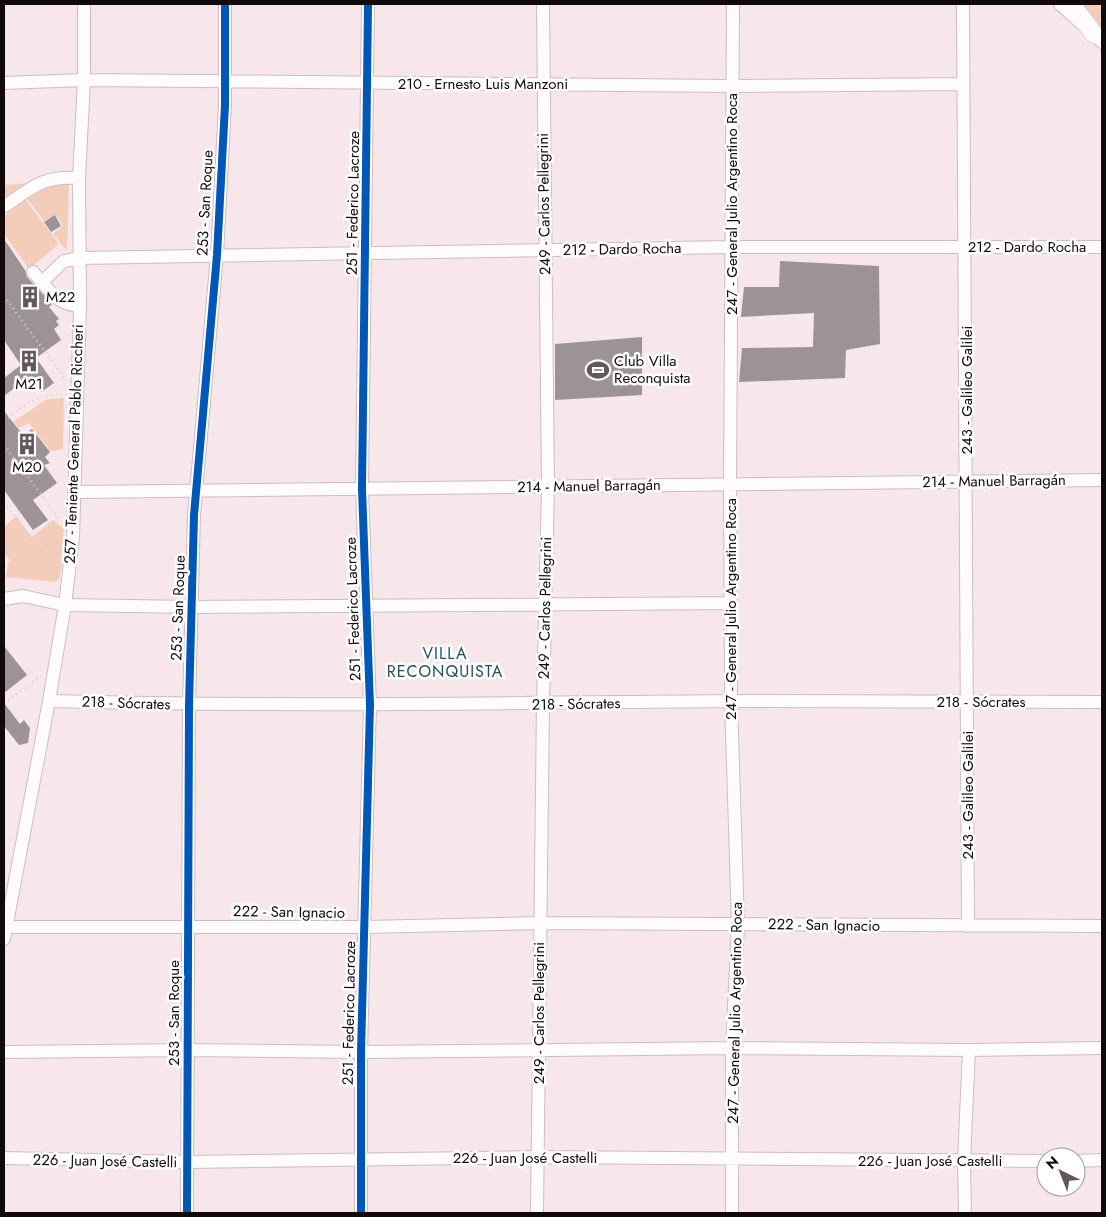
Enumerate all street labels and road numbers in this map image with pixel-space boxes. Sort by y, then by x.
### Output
street label: 210 - Ernesto Luis Manzoni [398,73,568,95]
street label: 247 - General Julio Argentino Roca [721,93,743,315]
street label: 251 - Federico Lacroze [341,130,365,275]
street label: 249 - Carlos Pellegrini [532,133,556,275]
street label: 253 - San Roque [191,149,219,256]
street label: 212 - Dardo Rocha [968,236,1086,258]
street label: 212 - Dardo Rocha [563,237,681,261]
street label: 257 - Teniente General Pablo Riccheri [59,324,89,564]
street label: 243 - Galileo Galilei [956,326,978,454]
street label: 214 - Manuel Barragán [922,469,1066,493]
street label: 214 - Manuel Barragán [517,474,661,498]
street label: 247 - General Julio Argentino Roca [720,498,742,720]
street label: 251 - Federico Lacroze [339,536,367,681]
street label: 249 - Carlos Pellegrini [533,537,557,679]
street label: 253 - San Roque [165,554,191,661]
street label: 218 - Sócrates [81,690,171,716]
street label: 218 - Sócrates [937,691,1025,713]
street label: 218 - Sócrates [531,692,621,716]
street label: 243 - Galileo Galilei [957,731,979,859]
street label: 222 - San Ignacio [233,900,345,924]
street label: 247 - General Julio Argentino Roca [722,902,748,1124]
street label: 222 - San Ignacio [768,913,880,937]
street label: 251 - Federico Lacroze [337,940,361,1085]
street label: 249 - Carlos Pellegrini [528,942,550,1084]
street label: 253 - San Roque [163,960,185,1066]
street label: 226 - Juan José Castelli [453,1147,597,1169]
street label: 226 - Juan José Castelli [32,1149,178,1173]
street label: 226 - Juan José Castelli [858,1150,1002,1172]

